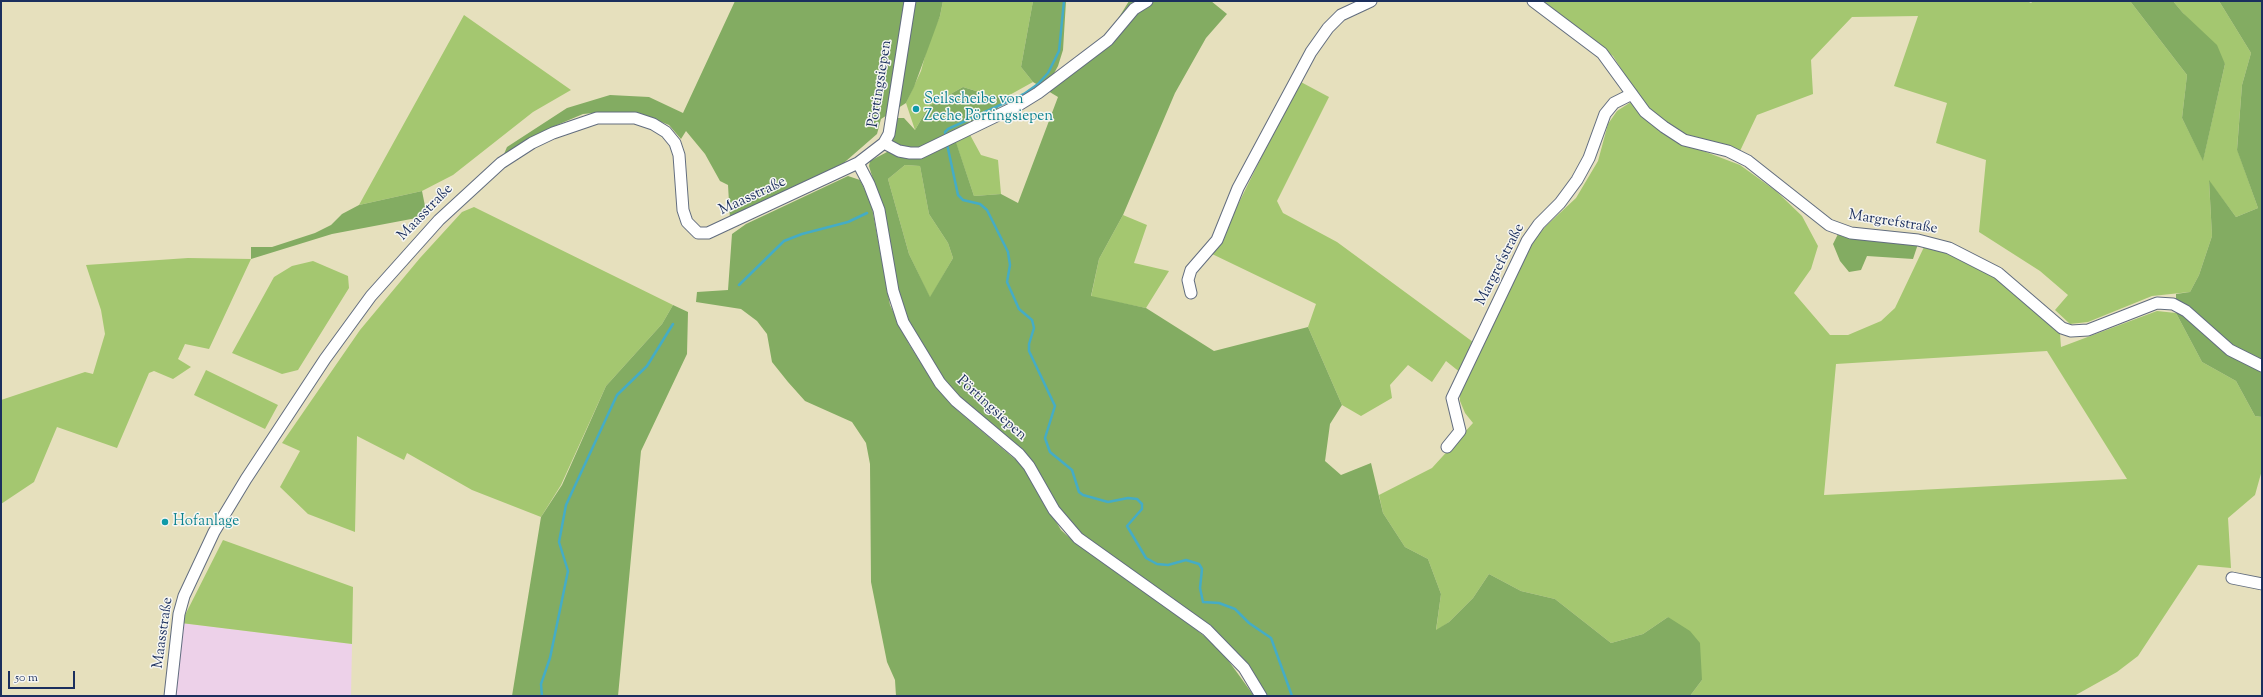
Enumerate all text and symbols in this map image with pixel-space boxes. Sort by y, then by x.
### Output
street label: Pörtingsiepen [865,39,897,129]
place label: Seilscheibe von Zeche Pörtingsiepen [924,91,1053,126]
marker: Seilscheibe von Zeche Pörtingsiepen [911,104,921,114]
street label: Maasstraße [717,174,789,220]
street label: Maasstraße [395,181,457,245]
street label: Margrefstraße [1847,207,1939,239]
street label: Margrefstraße [1473,221,1529,309]
street label: Pörtingsiepen [952,373,1030,445]
place label: Hofanlage [173,513,239,531]
marker: Hofanlage [160,517,170,527]
street label: Maasstraße [150,596,178,670]
scale bar [10,663,77,689]
text: 50 m [15,669,38,687]

